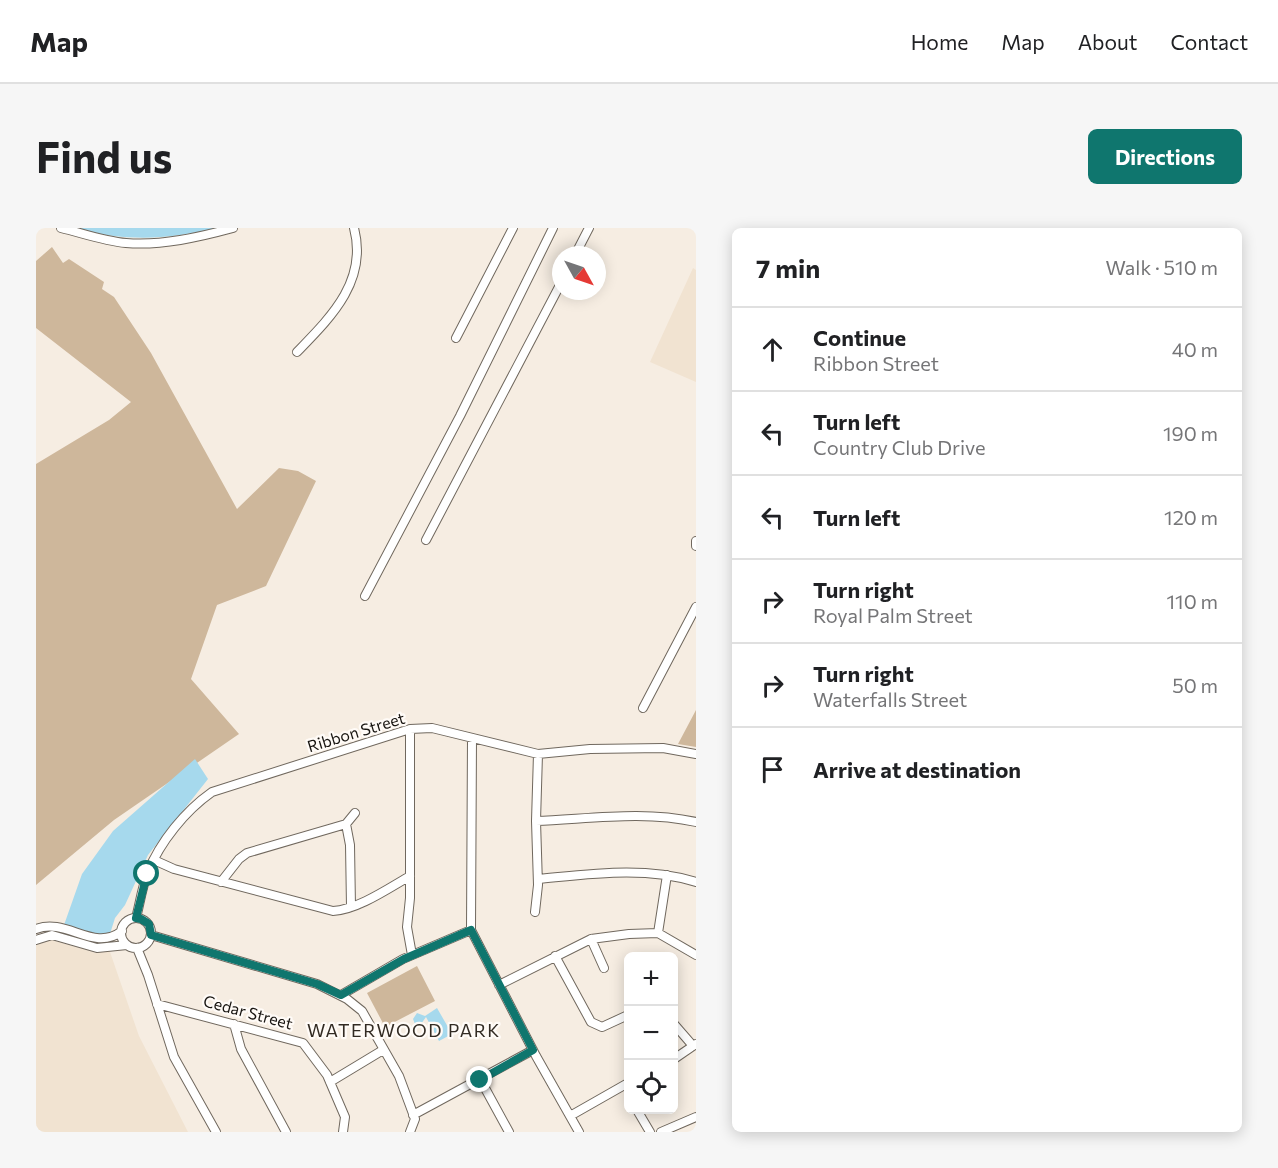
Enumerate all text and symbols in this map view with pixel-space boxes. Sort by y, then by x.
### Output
text: Map [30,24,88,58]
text: Home [911,29,968,54]
text: Map [1001,29,1045,54]
text: About [1078,29,1137,54]
text: Contact [1170,29,1248,54]
button: Directions [1088,129,1242,184]
text: Find us [36,130,172,182]
north arrow [552,246,606,300]
text: 7 min [756,252,820,283]
text: Walk · 510 m [1106,255,1218,279]
text: Continue [813,324,906,351]
icon: ahead [756,333,789,366]
text: 40 m [1172,337,1218,361]
text: Ribbon Street [813,351,939,375]
text: Turn left [813,408,900,435]
icon: left [756,417,789,450]
text: 190 m [1163,421,1218,445]
text: Country Club Drive [813,435,986,459]
icon: left [756,501,789,534]
text: Turn left [813,504,900,531]
text: 120 m [1164,505,1218,529]
text: Turn right [813,576,914,603]
icon: right [756,585,789,618]
text: 110 m [1167,589,1218,613]
text: Royal Palm Street [813,603,973,627]
text: Turn right [813,660,914,687]
icon: right [756,669,789,702]
text: 50 m [1172,673,1218,697]
text: Waterfalls Street [813,687,967,711]
street label: Ribbon Street [305,708,407,755]
icon: arrive [756,753,789,786]
text: Arrive at destination [813,756,1021,783]
route start [133,860,159,886]
map controls [624,952,678,1114]
button: + [624,952,678,1006]
street label: Cedar Street [201,990,295,1033]
button: − [624,1006,678,1060]
district label: WATERWOOD PARK [307,1019,501,1041]
button: locate [624,1060,678,1114]
route end [466,1066,492,1092]

